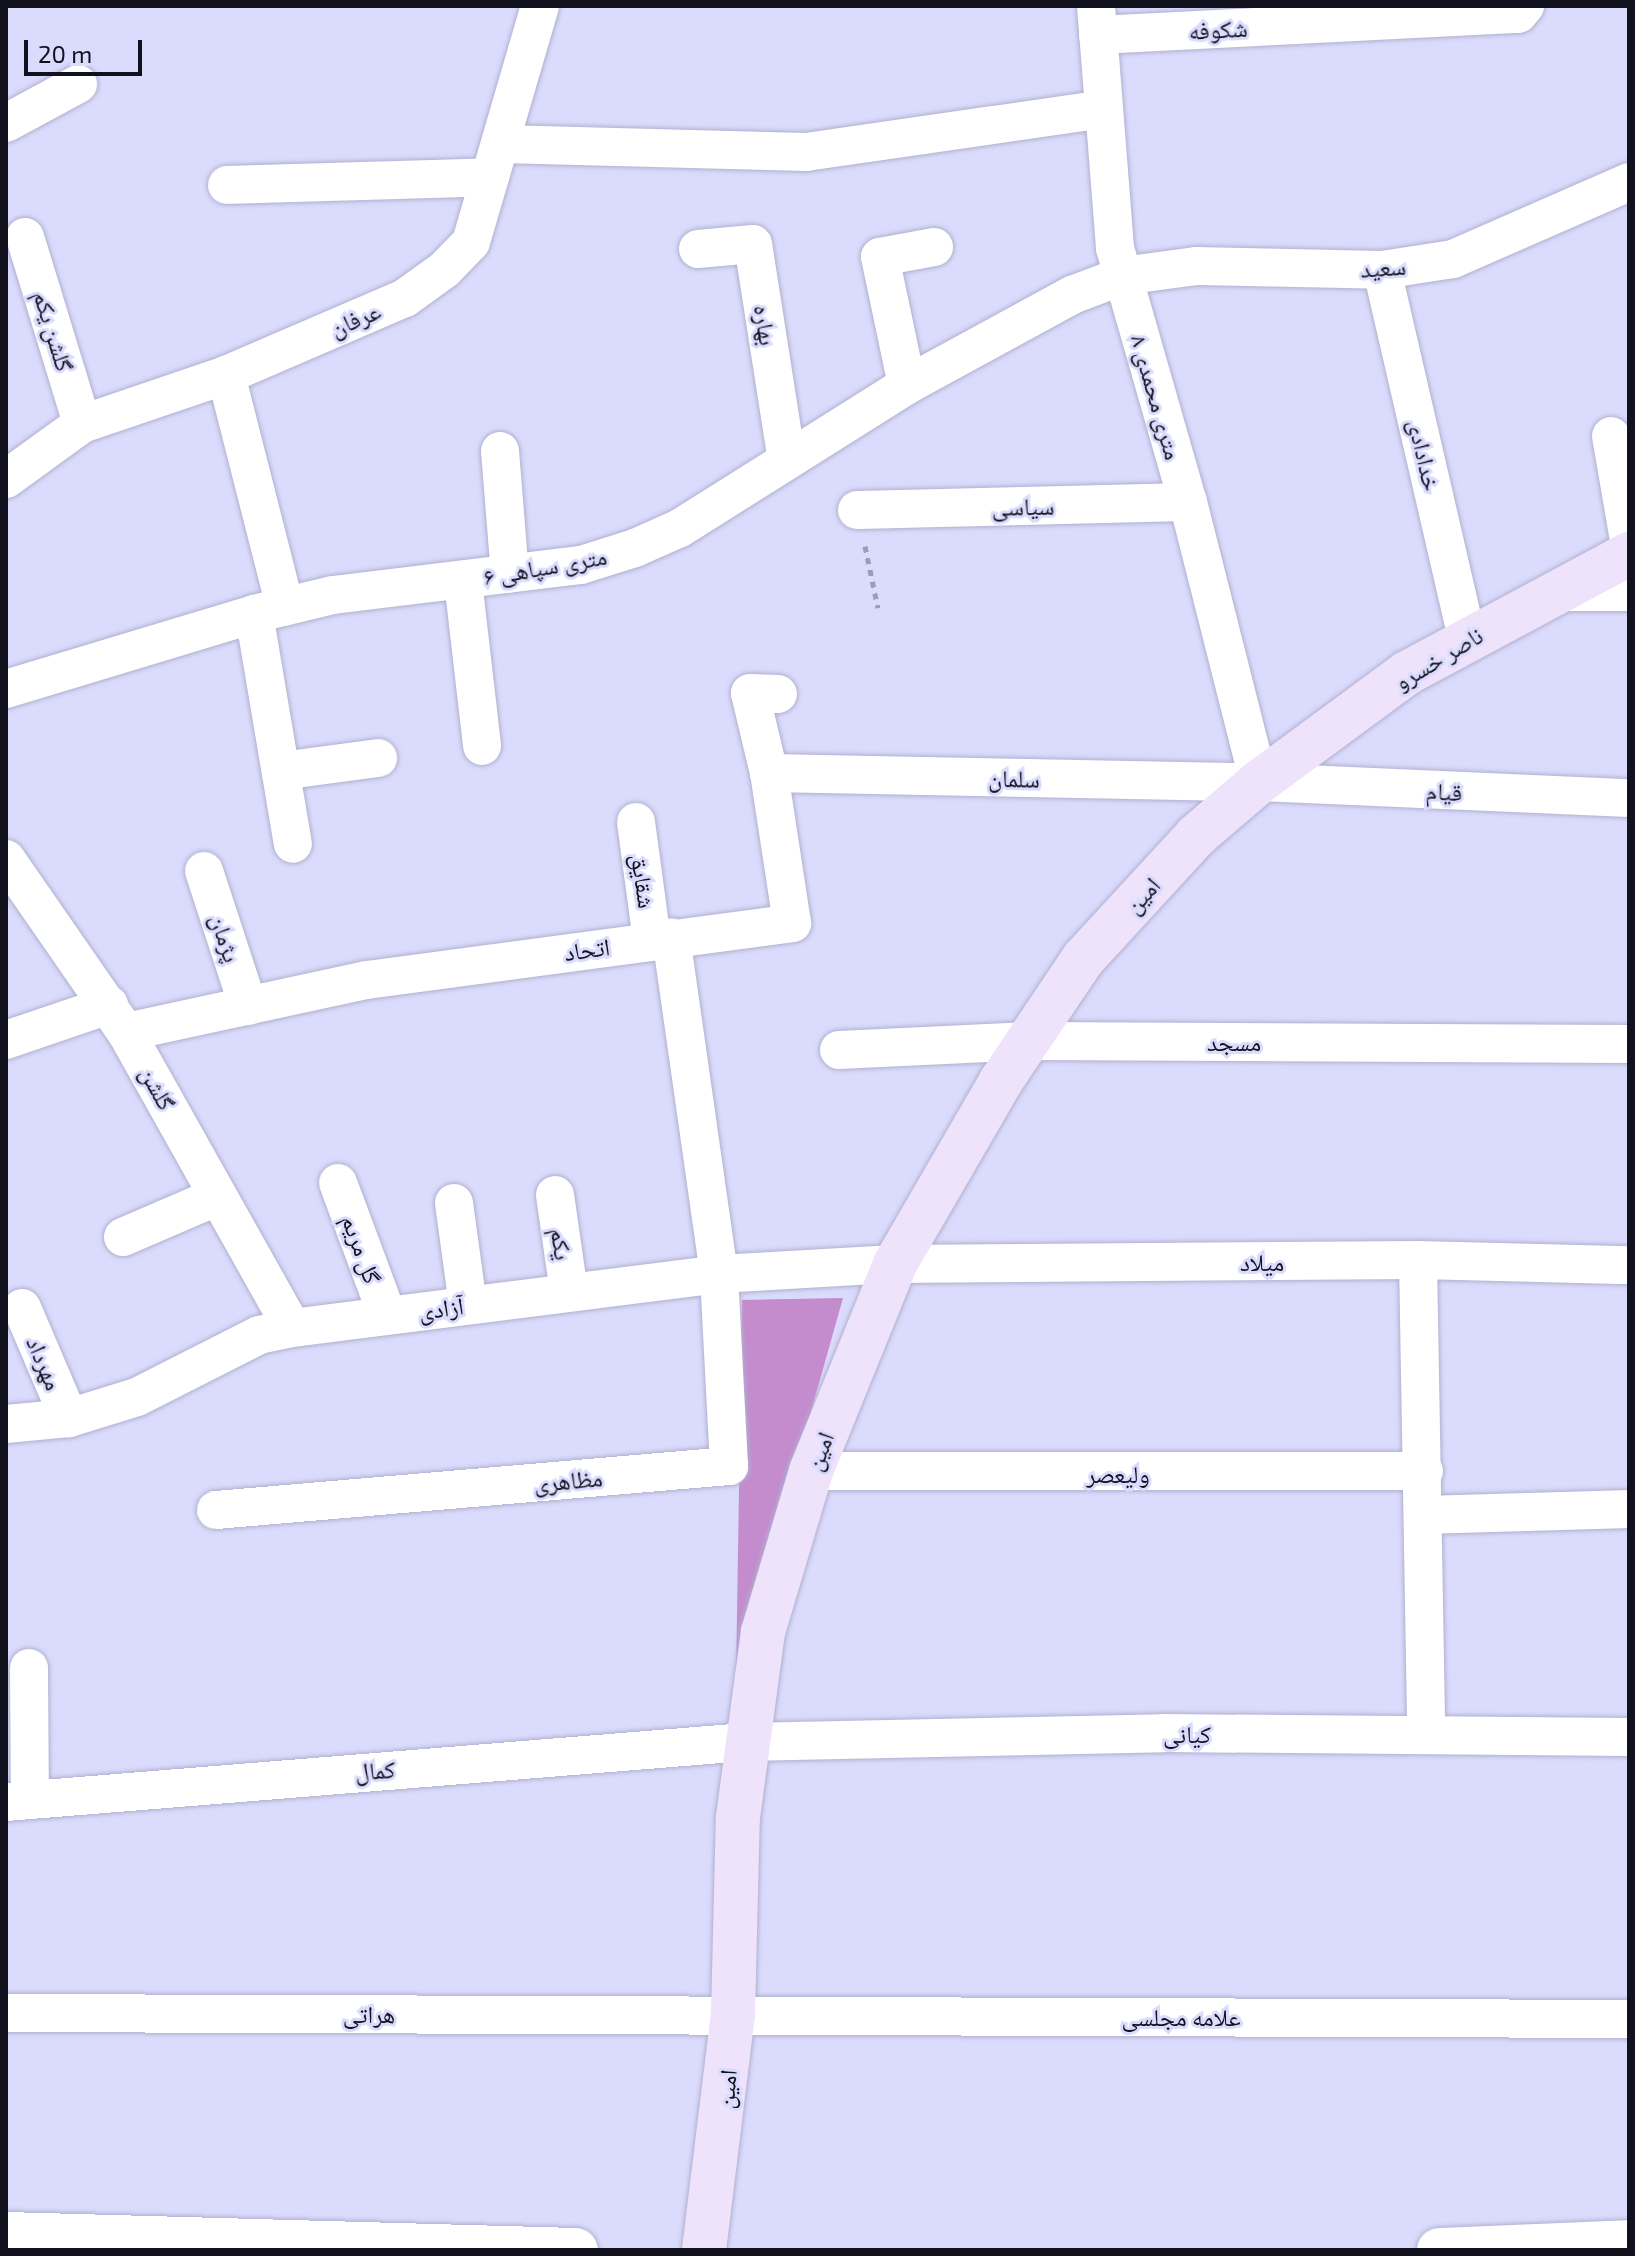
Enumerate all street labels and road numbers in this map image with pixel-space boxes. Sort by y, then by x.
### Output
street label: شکوفه [1188,13,1248,45]
street label: سعید [1359,251,1407,283]
street label: گلشن یکم [28,287,80,375]
street label: عرفان [325,296,385,342]
street label: بهاره [749,303,783,347]
street label: ۸ متری محمدی [1125,331,1189,463]
street label: خدادادی [1403,416,1447,494]
street label: سیاسی [991,491,1055,521]
street label: ۶ متری سپاهی [481,541,609,591]
street label: ناصر خسرو [1388,620,1488,696]
street label: سلمان [988,763,1040,793]
street label: قیام [1425,776,1463,806]
street label: شقایق [626,852,662,910]
street label: امین [1118,871,1166,919]
street label: پژمان [205,910,247,966]
street label: اتحاد [562,932,612,966]
street label: مسجد [1207,1028,1261,1056]
street label: گلشن [134,1061,182,1115]
street label: گل مریم [336,1211,388,1287]
street label: یکم [546,1226,578,1262]
street label: میلاد [1240,1248,1284,1276]
street label: آزادی [416,1291,466,1325]
street label: مهرداد [21,1332,69,1394]
street label: امین [799,1427,839,1475]
street label: ولیعصر [1086,1460,1150,1488]
street label: مظاهری [532,1463,604,1497]
street label: کیانی [1163,1720,1211,1748]
street label: کمال [354,1754,396,1786]
street label: هراتی [343,2000,395,2028]
street label: علامه مجلسی [1121,2003,1241,2031]
street label: امین [710,2068,742,2110]

